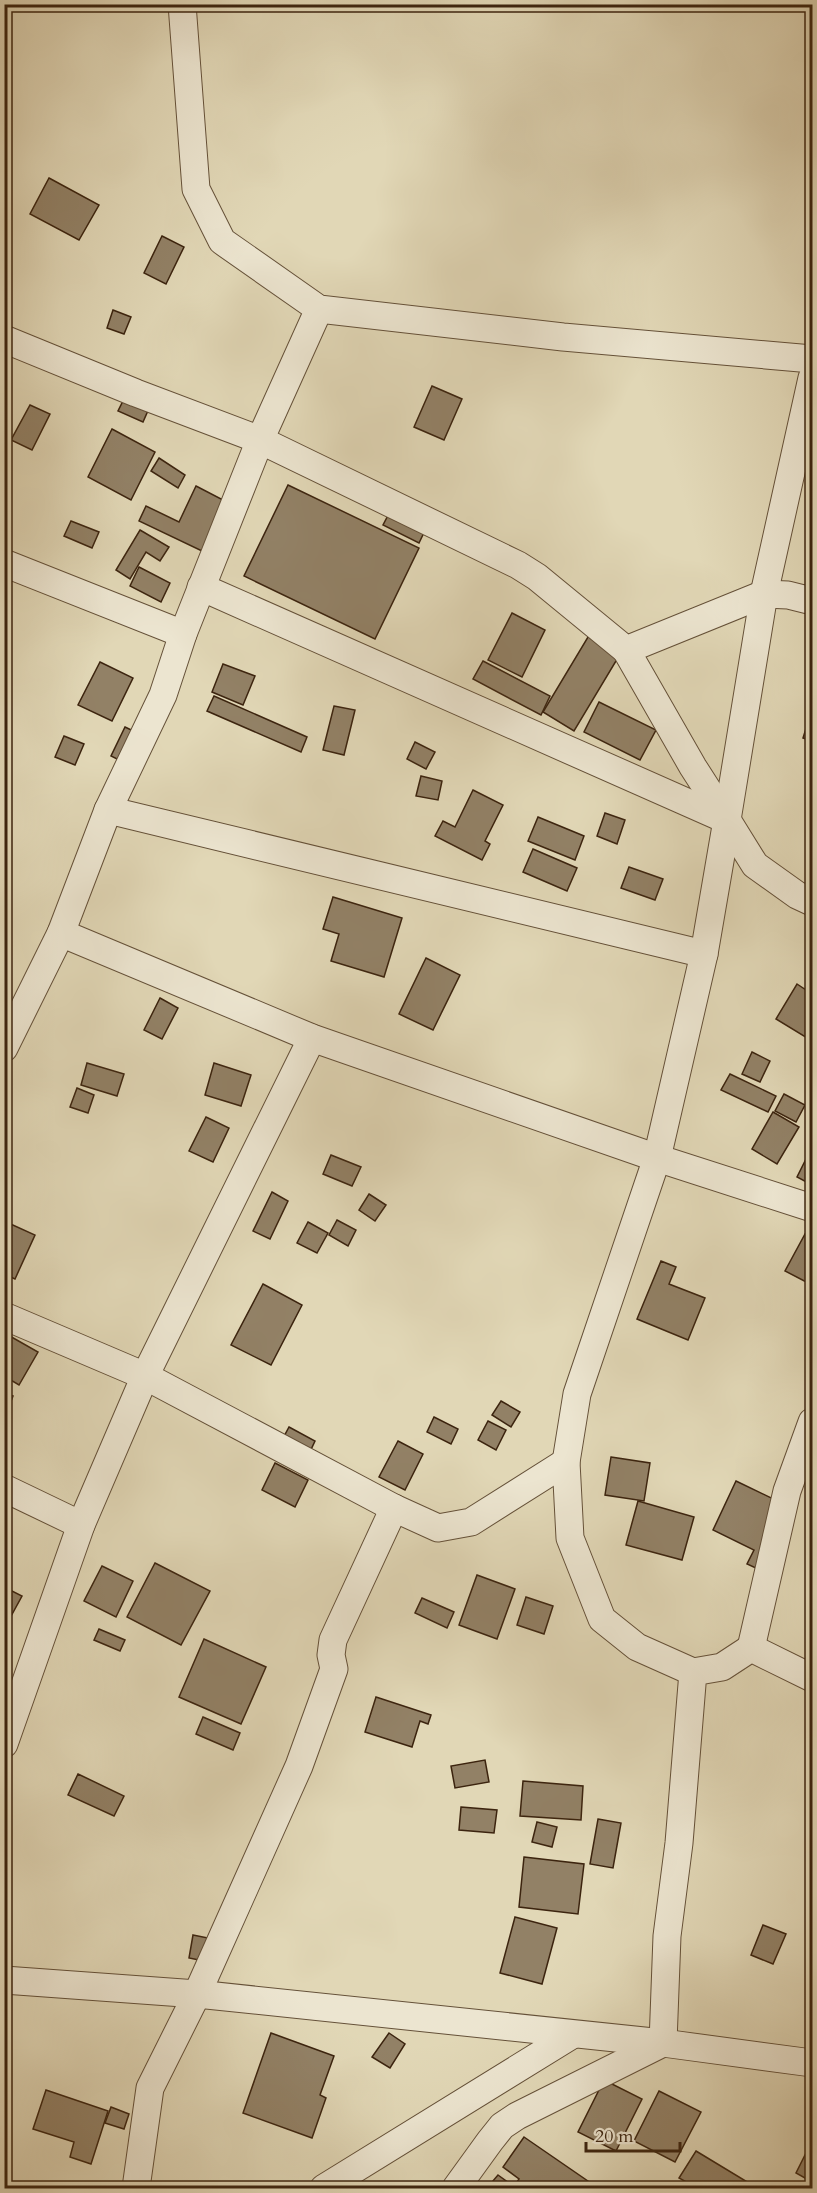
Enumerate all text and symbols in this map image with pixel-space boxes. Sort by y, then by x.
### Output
scale bar [586,2115,680,2153]
text: 20 m [595,2124,634,2149]

